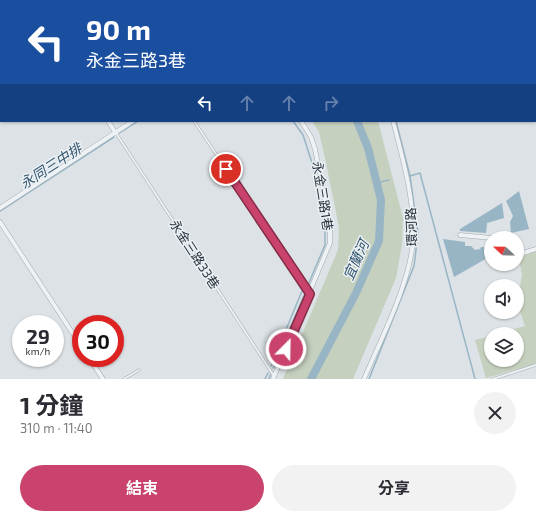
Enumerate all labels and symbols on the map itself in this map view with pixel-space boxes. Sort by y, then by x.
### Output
water label: 永同三中排 [17,138,86,192]
pin [209,152,243,186]
street label: 永金三路1巷 [310,160,336,232]
street label: 環河路 [402,207,420,247]
street label: 永金三路33巷 [167,216,223,292]
north arrow [484,231,524,271]
water label: 宜蘭河 [339,234,373,282]
speed limit sign: 30 [72,315,124,367]
position arrow [265,328,307,370]

